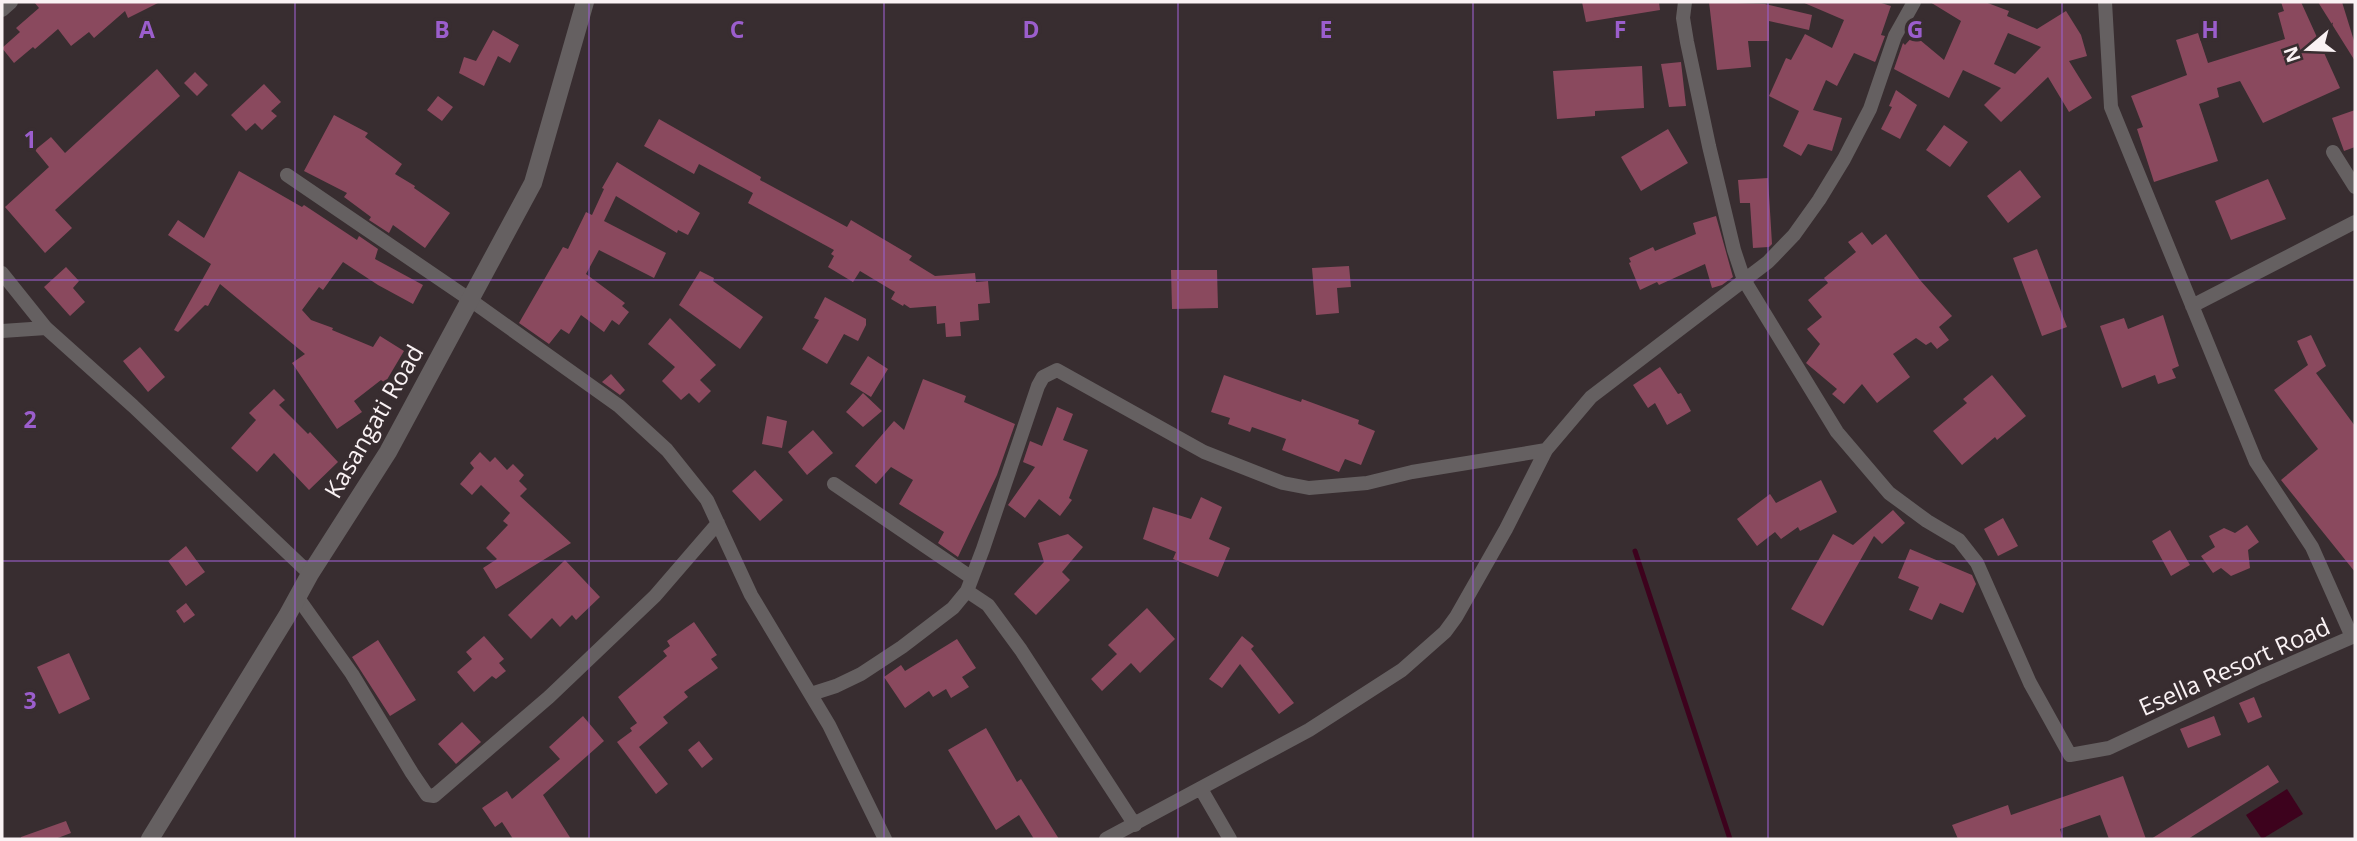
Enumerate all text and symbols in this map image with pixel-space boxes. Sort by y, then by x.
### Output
text: A [139,13,155,45]
text: B [434,13,450,45]
text: C [730,13,744,45]
text: D [1022,13,1040,45]
text: E [1320,13,1332,45]
text: F [1614,13,1626,45]
text: G [1907,13,1923,45]
text: H [2201,13,2219,45]
north arrow [2273,14,2343,84]
text: N [2277,43,2307,66]
text: 1 [23,123,37,155]
street label: Kasangati Road [316,338,430,504]
text: 2 [23,403,37,435]
street label: Esella Resort Road [2133,609,2335,723]
text: 3 [23,684,37,716]

